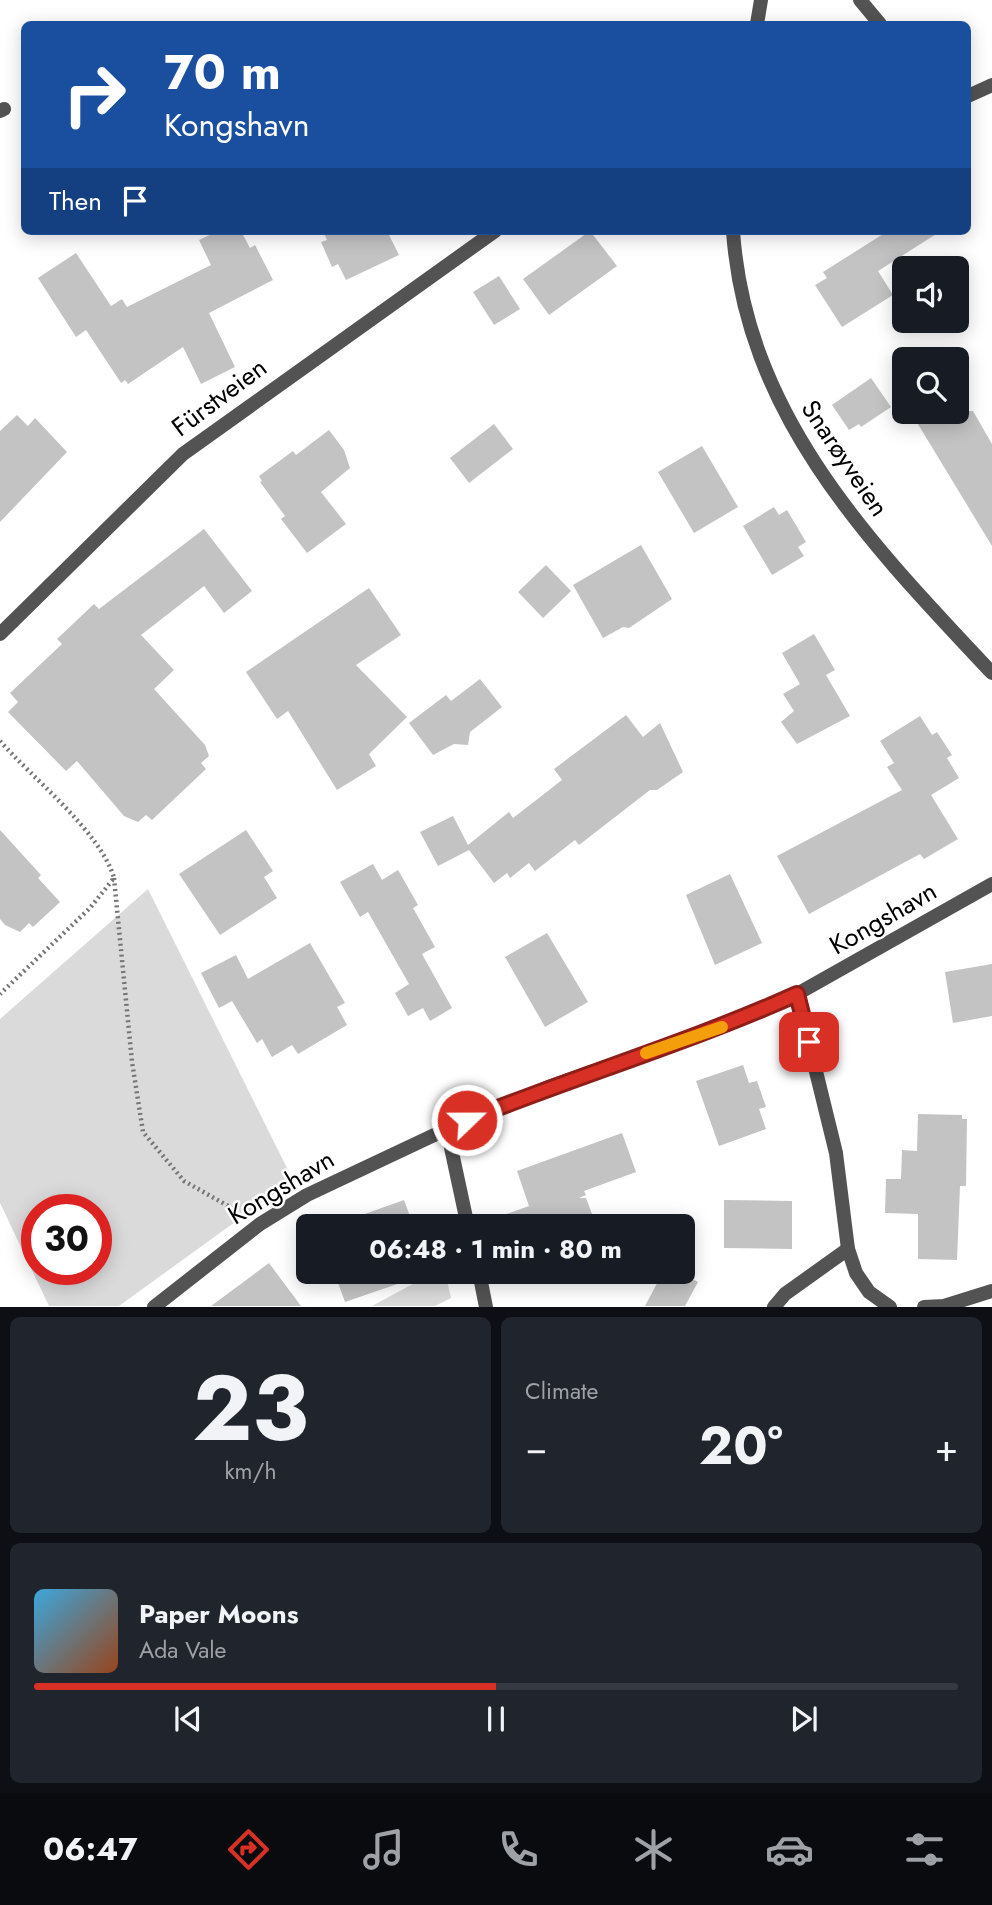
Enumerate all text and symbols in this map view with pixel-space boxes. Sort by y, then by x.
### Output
text: 70 m [164,37,281,107]
icon: right [49,49,140,140]
text: Kongshavn [164,102,309,148]
text: Then [49,182,102,220]
icon: arrive [116,182,154,220]
map controls [892,256,969,424]
button: sound [892,256,969,333]
button: search [892,347,969,424]
street label: Fürstveien [163,349,275,445]
street label: Snarøyveien [792,392,898,524]
street label: Kongshavn [822,872,944,964]
pin [779,1012,839,1072]
icon: arrive [790,1023,828,1061]
position arrow [430,1083,504,1157]
street label: Kongshavn [221,1140,341,1234]
speed limit sign: 30 [21,1194,112,1285]
text: 06:48 · 1 min · 80 m [369,1230,622,1268]
text: 23 [192,1343,309,1474]
text: Climate [525,1374,598,1408]
text: 20° [699,1408,783,1484]
text: − [525,1420,547,1475]
text: + [935,1420,958,1475]
text: km/h [225,1454,276,1488]
text: Paper Moons [139,1595,299,1633]
text: Ada Vale [139,1633,226,1667]
icon: previous [169,1700,207,1738]
icon: pause [477,1700,515,1738]
icon: next [785,1700,823,1738]
icon: directions [224,1825,273,1874]
icon: music [359,1825,408,1874]
icon: phone [494,1825,543,1874]
icon: climate [629,1825,678,1874]
icon: car [765,1825,814,1874]
icon: filters [900,1825,949,1874]
text: 06:47 [43,1826,138,1872]

